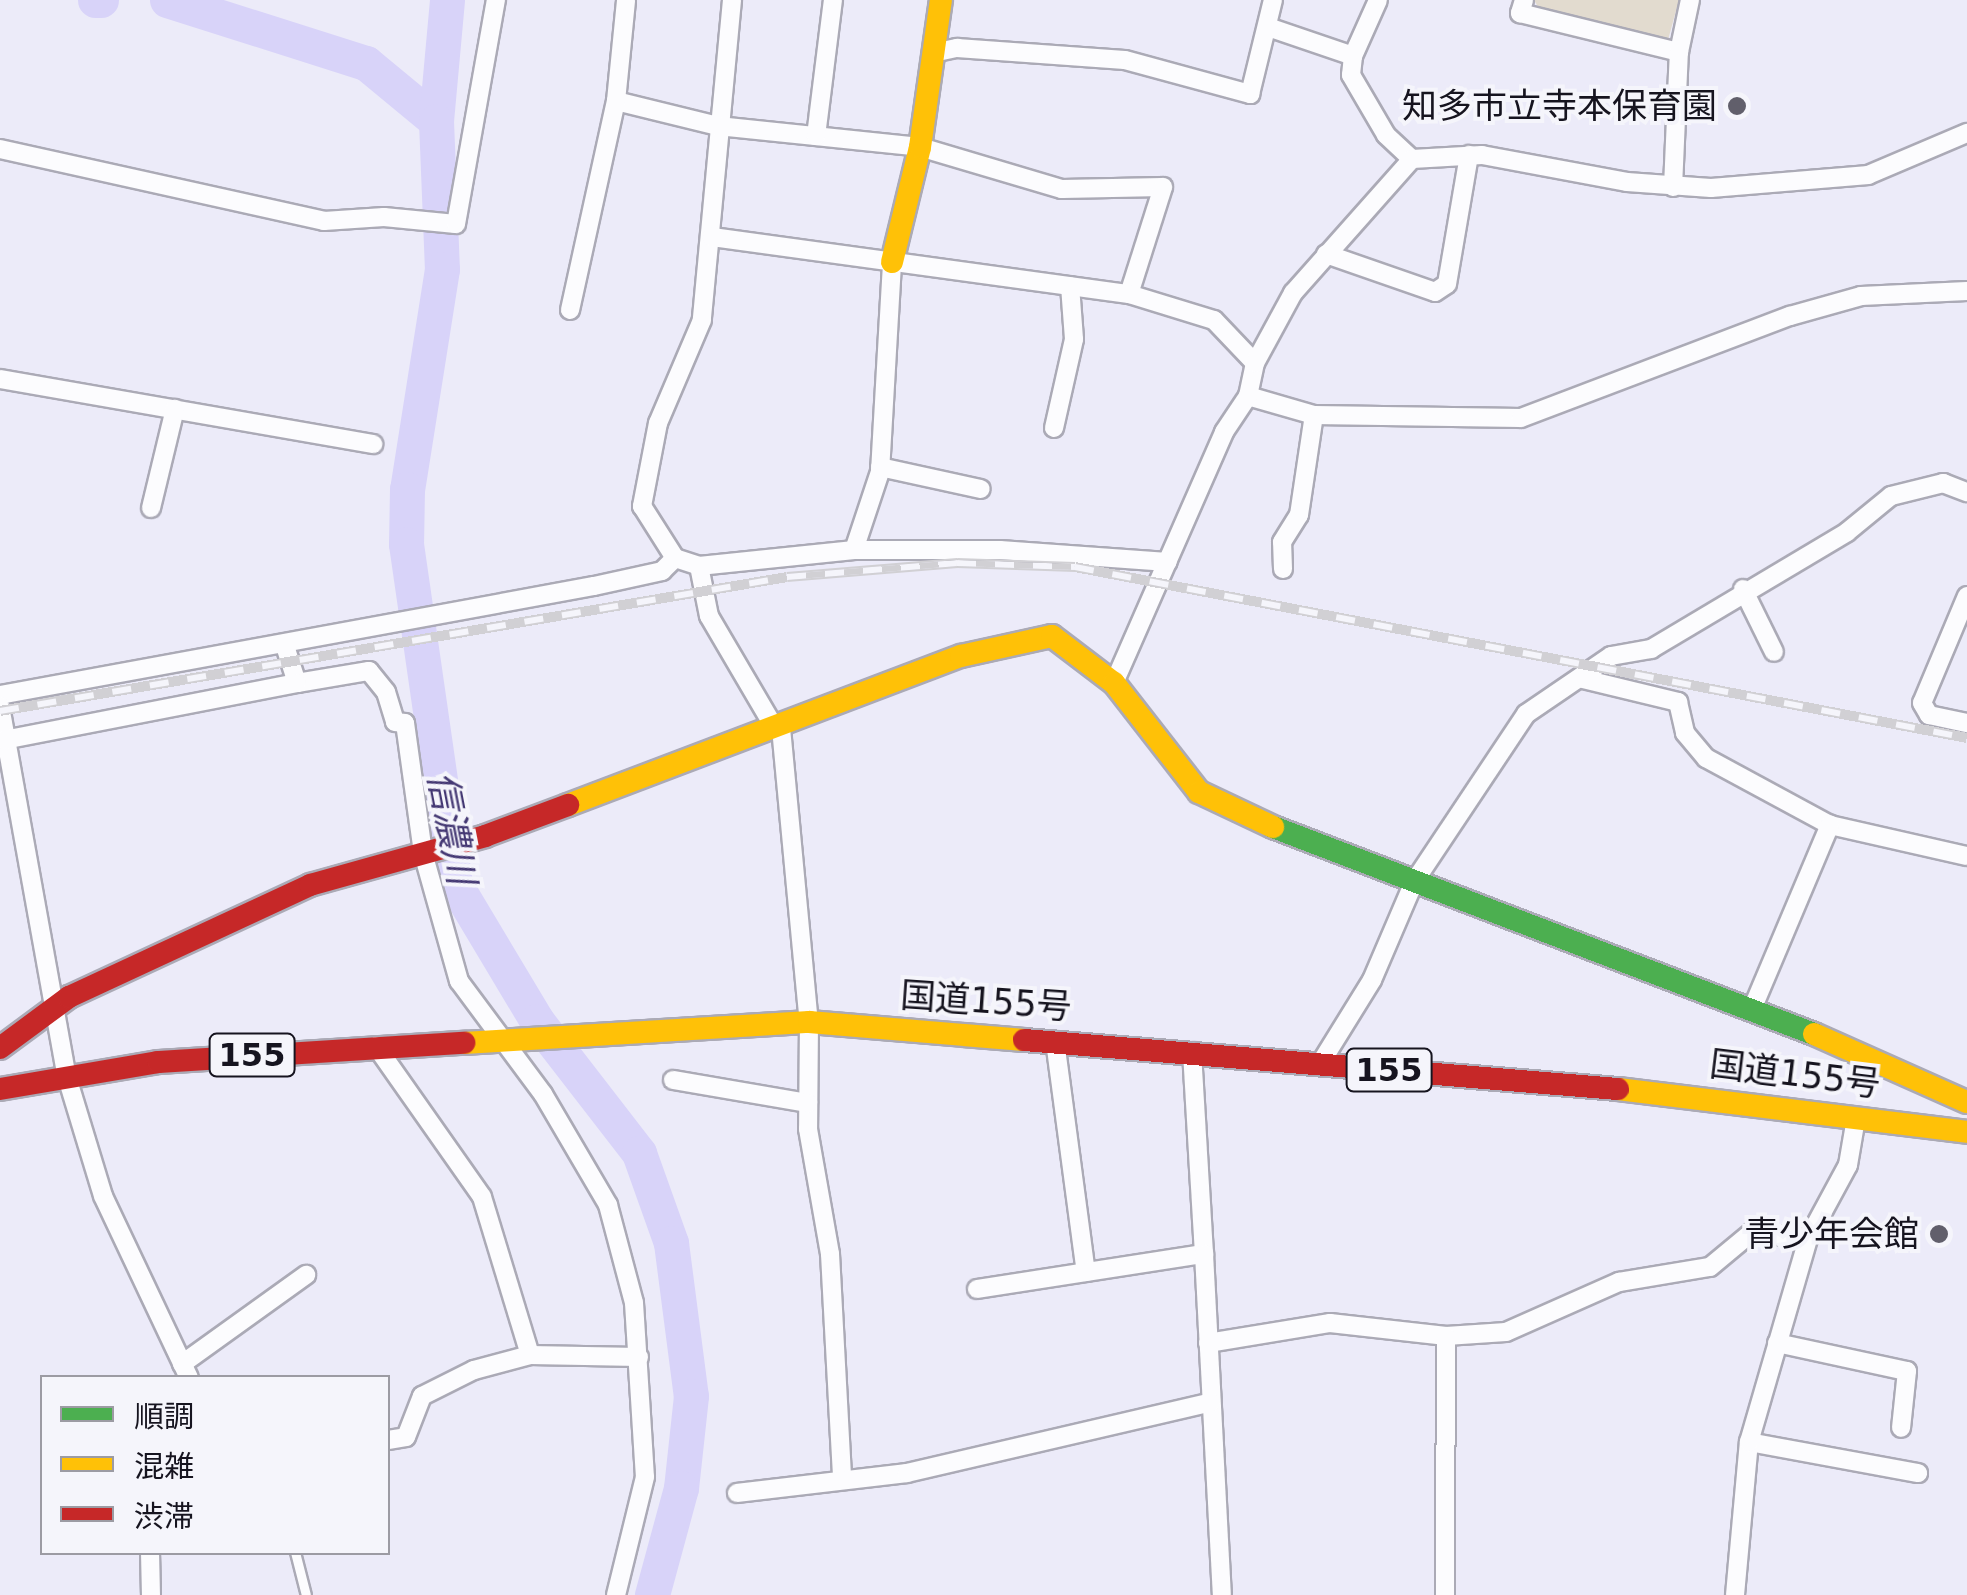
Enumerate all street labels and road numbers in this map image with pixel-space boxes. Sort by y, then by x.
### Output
street label: 国道155号 [899,974,1073,1028]
road number: 155 [207,1028,297,1082]
road number: 155 [1344,1043,1434,1097]
street label: 国道155号 [1707,1043,1883,1105]

